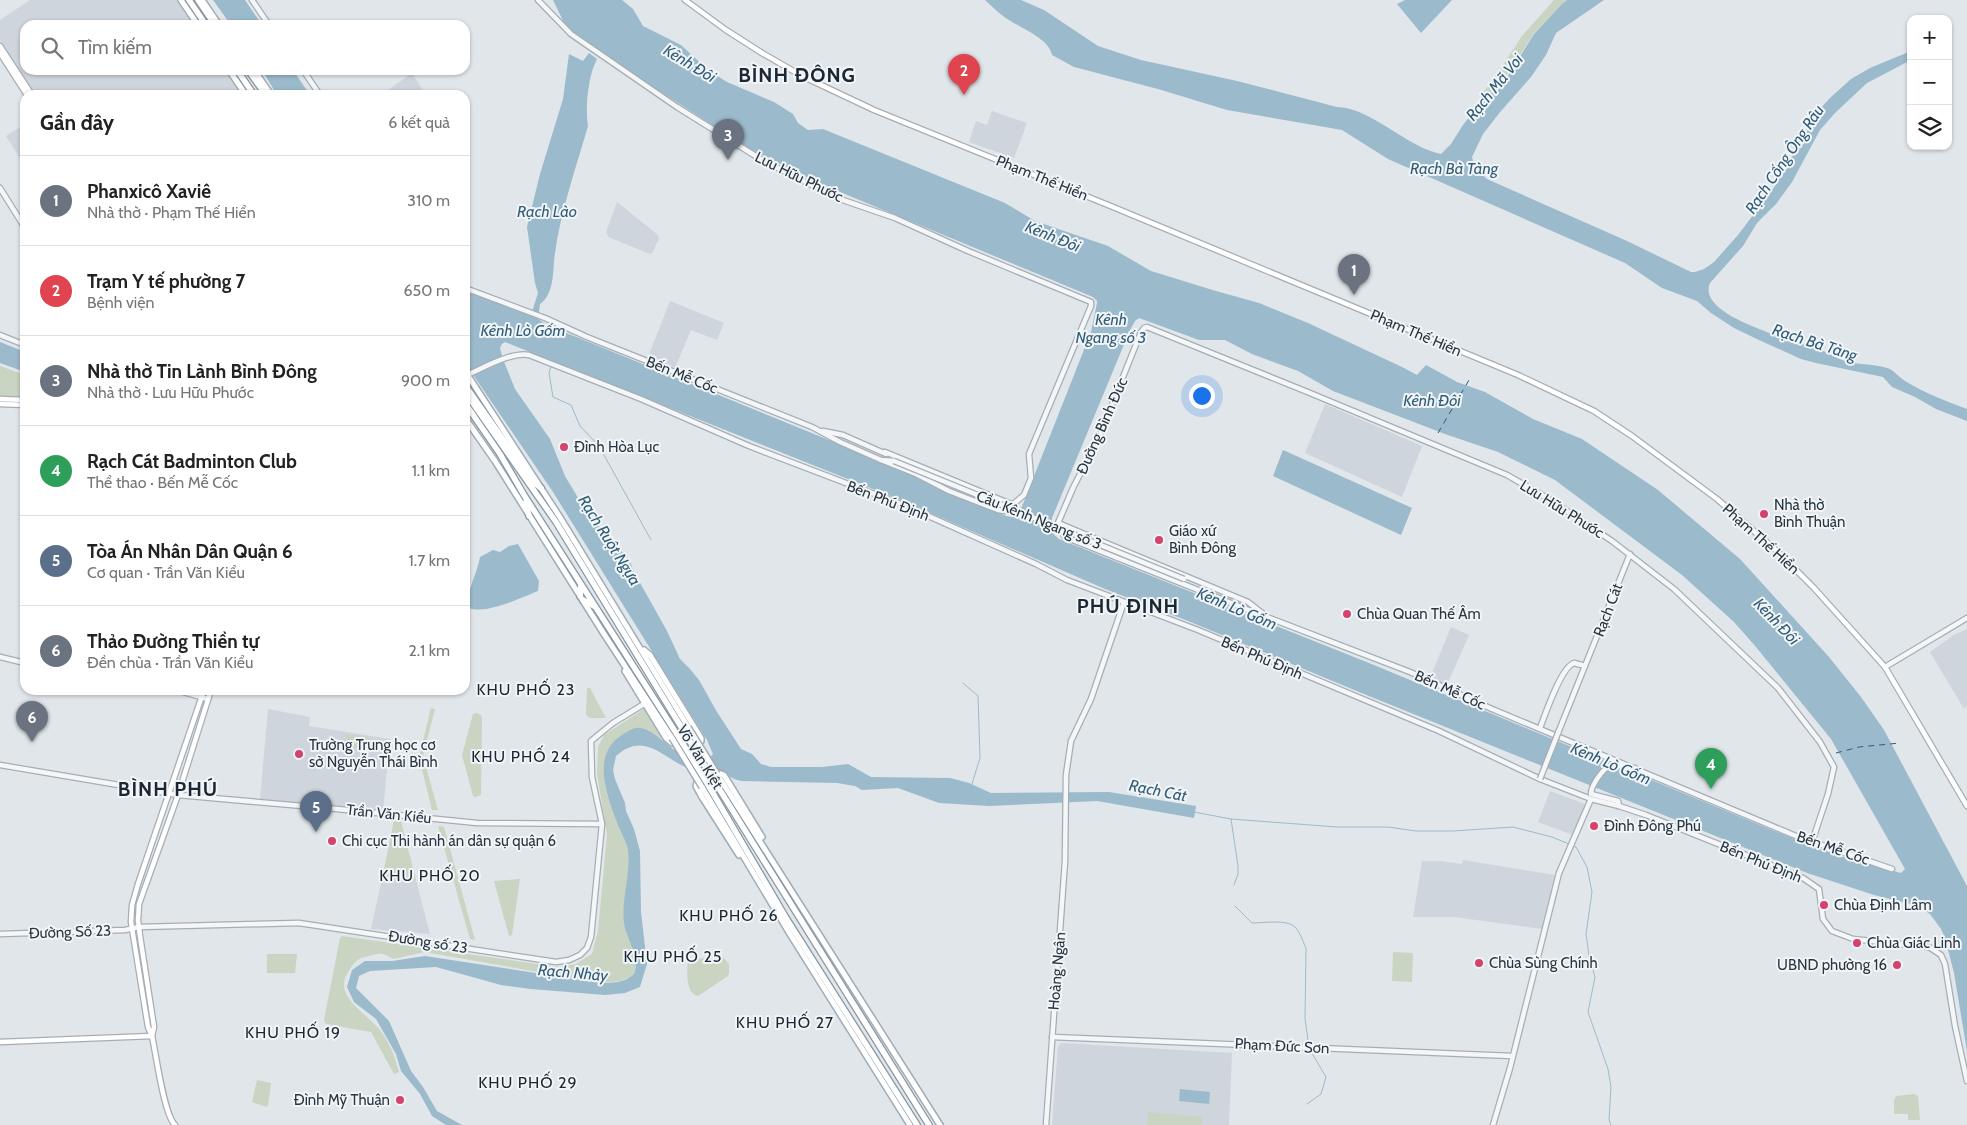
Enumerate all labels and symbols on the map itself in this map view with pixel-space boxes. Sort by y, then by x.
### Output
water label: Kênh Đôi [660,40,720,87]
water label: Rạch Mã Voi [1462,50,1527,124]
pin: 2 [948,54,980,95]
district label: BÌNH ĐÔNG [738,63,856,87]
water label: Rạch Cống Ông Râu [1741,101,1828,217]
pin: 3 [712,119,744,160]
street label: Lưu Hữu Phước [752,148,846,206]
street label: Phạm Thế Hiển [994,151,1090,205]
water label: Rạch Bà Tàng [1410,159,1499,178]
water label: Rạch Lào [517,202,577,221]
water label: Kênh Đôi [1023,217,1084,256]
pin: 1 [1338,254,1370,295]
street label: Phạm Thế Hiển [1368,306,1464,360]
water label: Kênh Ngang số 3 [1076,310,1146,347]
water label: Rạch Bà Tàng [1770,320,1860,365]
water label: Kênh Lò Gốm [481,321,566,340]
street label: Bến Mễ Cốc [644,353,721,398]
street label: Đường Bình Đức [1073,375,1131,477]
your location [1189,383,1215,409]
water label: Kênh Đôi [1403,391,1461,410]
place label: Đình Hòa Lục [574,438,659,456]
marker: Đình Hòa Lục [558,441,570,453]
street label: Lưu Hữu Phước [1517,476,1607,542]
street label: Bến Phú Định [844,477,932,525]
street label: Cầu Kênh Ngang số 3 [974,487,1104,553]
water label: Rạch Ruột Ngựa [574,492,645,589]
place label: Nhà thờ Bình Thuận [1774,496,1845,531]
street label: Phạm Thế Hiển [1719,500,1803,578]
marker: Nhà thờ Bình Thuận [1758,508,1770,520]
place label: Giáo xứ Bình Đông [1169,522,1237,557]
marker: Giáo xứ Bình Đông [1153,534,1165,546]
street label: Rạch Cát [1590,581,1626,639]
water label: Kênh Lò Gốm [1194,583,1280,634]
district label: PHÚ ĐỊNH [1077,594,1179,618]
water label: Kênh Đôi [1750,594,1804,649]
place label: Chùa Quan Thế Âm [1357,604,1481,623]
marker: Chùa Quan Thế Âm [1341,608,1353,620]
street label: Bến Phú Định [1218,633,1306,683]
street label: Bến Mễ Cốc [1412,666,1488,714]
district label: KHU PHỐ 23 [477,678,575,699]
pin: 6 [16,701,48,742]
street label: Võ Văn Kiệt [673,722,727,792]
place label: Trường Trung học cơ sở Nguyễn Thái Bình [309,736,438,771]
water label: Kênh Lò Gốm [1568,738,1654,789]
district label: KHU PHỐ 24 [471,745,571,766]
marker: Trường Trung học cơ sở Nguyễn Thái Bình [293,748,305,760]
pin: 4 [1695,748,1727,789]
water label: Rạch Cát [1128,776,1189,806]
district label: BÌNH PHÚ [118,777,218,801]
pin: 5 [300,791,332,832]
street label: Trần Văn Kiểu [346,801,432,827]
place label: Đình Đông Phú [1604,817,1701,835]
marker: Đình Đông Phú [1588,820,1600,832]
street label: Bến Mễ Cốc [1794,827,1872,869]
place label: Chi cục Thi hành án dân sự quận 6 [342,832,556,850]
marker: Chi cục Thi hành án dân sự quận 6 [326,835,338,847]
street label: Bến Phú Định [1717,837,1805,887]
district label: KHU PHỐ 20 [379,864,481,885]
place label: Chùa Định Lâm [1834,896,1932,914]
marker: Chùa Định Lâm [1818,899,1830,911]
district label: KHU PHỐ 26 [679,904,779,925]
street label: Đường Số 23 [28,922,112,942]
street label: Đường số 23 [387,927,469,957]
street label: Hoàng Ngân [1045,931,1069,1011]
place label: Chùa Giác Linh [1867,934,1961,952]
marker: Chùa Giác Linh [1851,937,1863,949]
district label: KHU PHỐ 25 [624,945,722,966]
place label: Chùa Sùng Chính [1489,954,1598,972]
place label: UBND phường 16 [1777,956,1887,974]
marker: Chùa Sùng Chính [1473,957,1485,969]
marker: UBND phường 16 [1891,959,1903,971]
water label: Rạch Nhảy [537,960,609,985]
district label: KHU PHỐ 27 [736,1011,834,1032]
district label: KHU PHỐ 19 [245,1021,341,1042]
street label: Phạm Đức Sơn [1234,1035,1330,1057]
district label: KHU PHỐ 29 [478,1071,578,1092]
place label: Đình Mỹ Thuận [294,1091,390,1109]
marker: Đình Mỹ Thuận [394,1094,406,1106]

